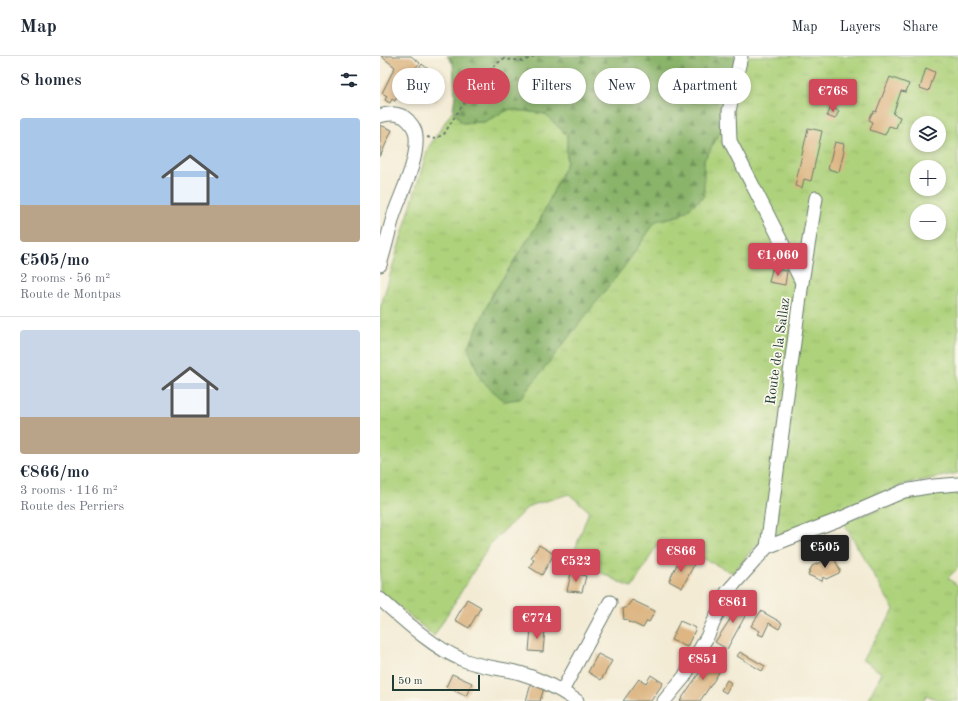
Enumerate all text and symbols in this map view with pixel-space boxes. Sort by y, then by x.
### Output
text: Map [20,18,57,37]
text: Map [792,20,818,34]
text: Layers [840,20,881,34]
text: Share [903,20,938,34]
chip: Buy [392,68,445,104]
chip: Rent [453,68,510,104]
chip: Filters [518,68,586,104]
chip: New [594,68,650,104]
chip: Apartment [658,68,751,104]
icon: filters [338,69,360,91]
text: 8 homes [20,72,82,89]
pin: €768 [809,79,857,113]
text: €768 [818,85,848,98]
map controls [910,116,946,240]
button: layers [910,116,946,152]
icon: home [154,144,226,216]
button: + [910,160,946,196]
button: − [910,204,946,240]
pin: €1,060 [745,243,811,277]
text: €1,060 [757,249,799,262]
text: €505/mo [20,252,89,269]
text: 2 rooms · 56 m² [20,272,110,285]
text: Route de Montpas [20,288,121,301]
street label: Route de la Sallaz [764,297,792,406]
icon: home [154,356,226,428]
text: €866/mo [20,464,89,481]
text: 3 rooms · 116 m² [20,484,118,497]
text: Route des Perriers [20,500,124,513]
pin: €505 [801,535,849,569]
pin: €866 [657,539,705,573]
text: €505 [810,541,840,554]
text: €866 [666,545,696,558]
pin: €522 [552,549,600,583]
text: €522 [561,555,591,568]
pin: €861 [709,590,757,624]
text: €861 [718,596,748,609]
pin: €774 [513,606,561,640]
text: €774 [522,612,552,625]
pin: €851 [679,647,727,681]
text: €851 [688,653,718,666]
scale bar [392,673,480,692]
text: 50 m [398,676,423,687]

